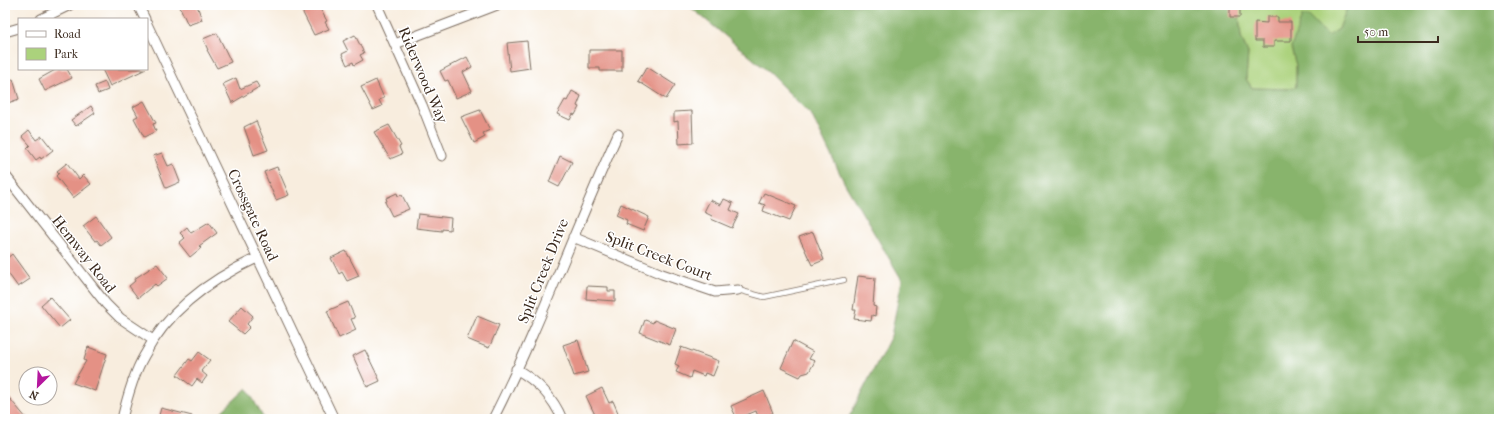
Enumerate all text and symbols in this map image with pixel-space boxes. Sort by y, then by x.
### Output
legend [18,18,148,70]
scale bar [1358,18,1438,44]
street label: Riderwood Way [395,24,452,127]
text: 50 m [1364,25,1388,39]
text: Road [54,27,81,41]
text: Park [54,47,79,61]
street label: Crossgate Road [224,166,282,265]
street label: Hemway Road [48,212,120,297]
street label: Split Creek Drive [514,215,572,326]
street label: Split Creek Court [603,227,715,285]
north arrow [18,366,58,406]
text: N [27,387,41,402]

